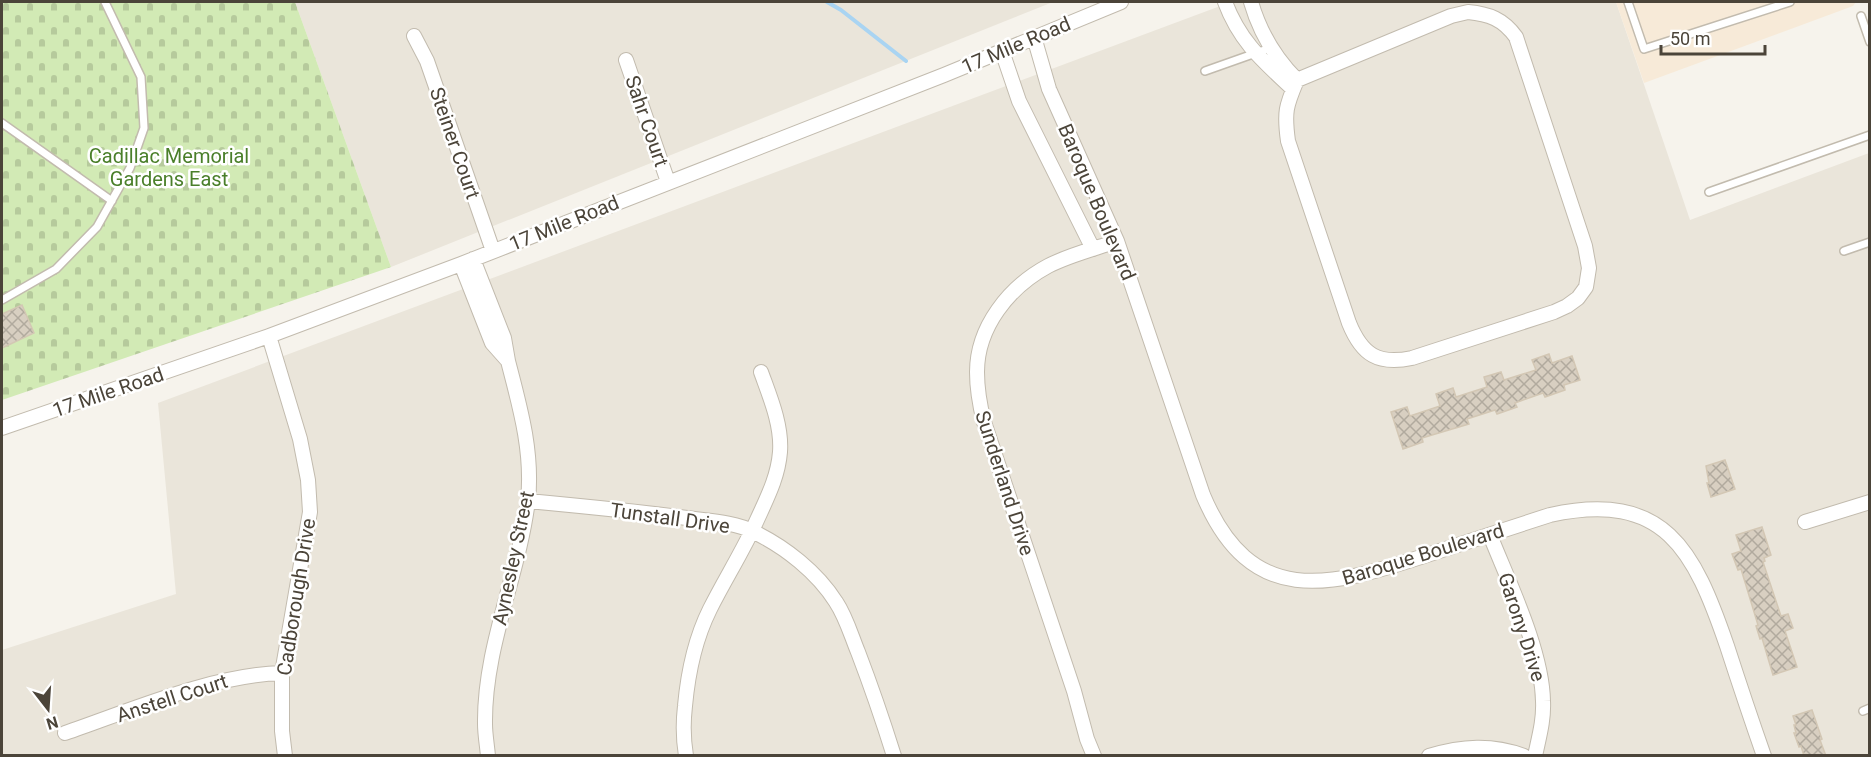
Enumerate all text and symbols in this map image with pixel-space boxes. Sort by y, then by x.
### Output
street label: 17 Mile Road [958,11,1074,79]
scale bar [1661,18,1764,56]
text: 50 m [1670,28,1710,49]
street label: Sahr Court [620,72,674,170]
street label: Steiner Court [425,84,485,202]
street label: Baroque Boulevard [1053,120,1141,284]
park label: Cadillac Memorial Gardens East [89,144,249,191]
street label: 17 Mile Road [506,190,622,256]
street label: 17 Mile Road [49,362,167,422]
street label: Sunderland Drive [970,408,1040,558]
street label: Aynesley Street [487,489,539,627]
street label: Tunstall Drive [609,498,731,538]
street label: Cadborough Drive [272,517,320,677]
street label: Baroque Boulevard [1339,518,1507,590]
street label: Garony Drive [1493,570,1551,684]
street label: Anstell Court [113,669,231,727]
north arrow [18,679,78,739]
text: N [44,712,60,734]

